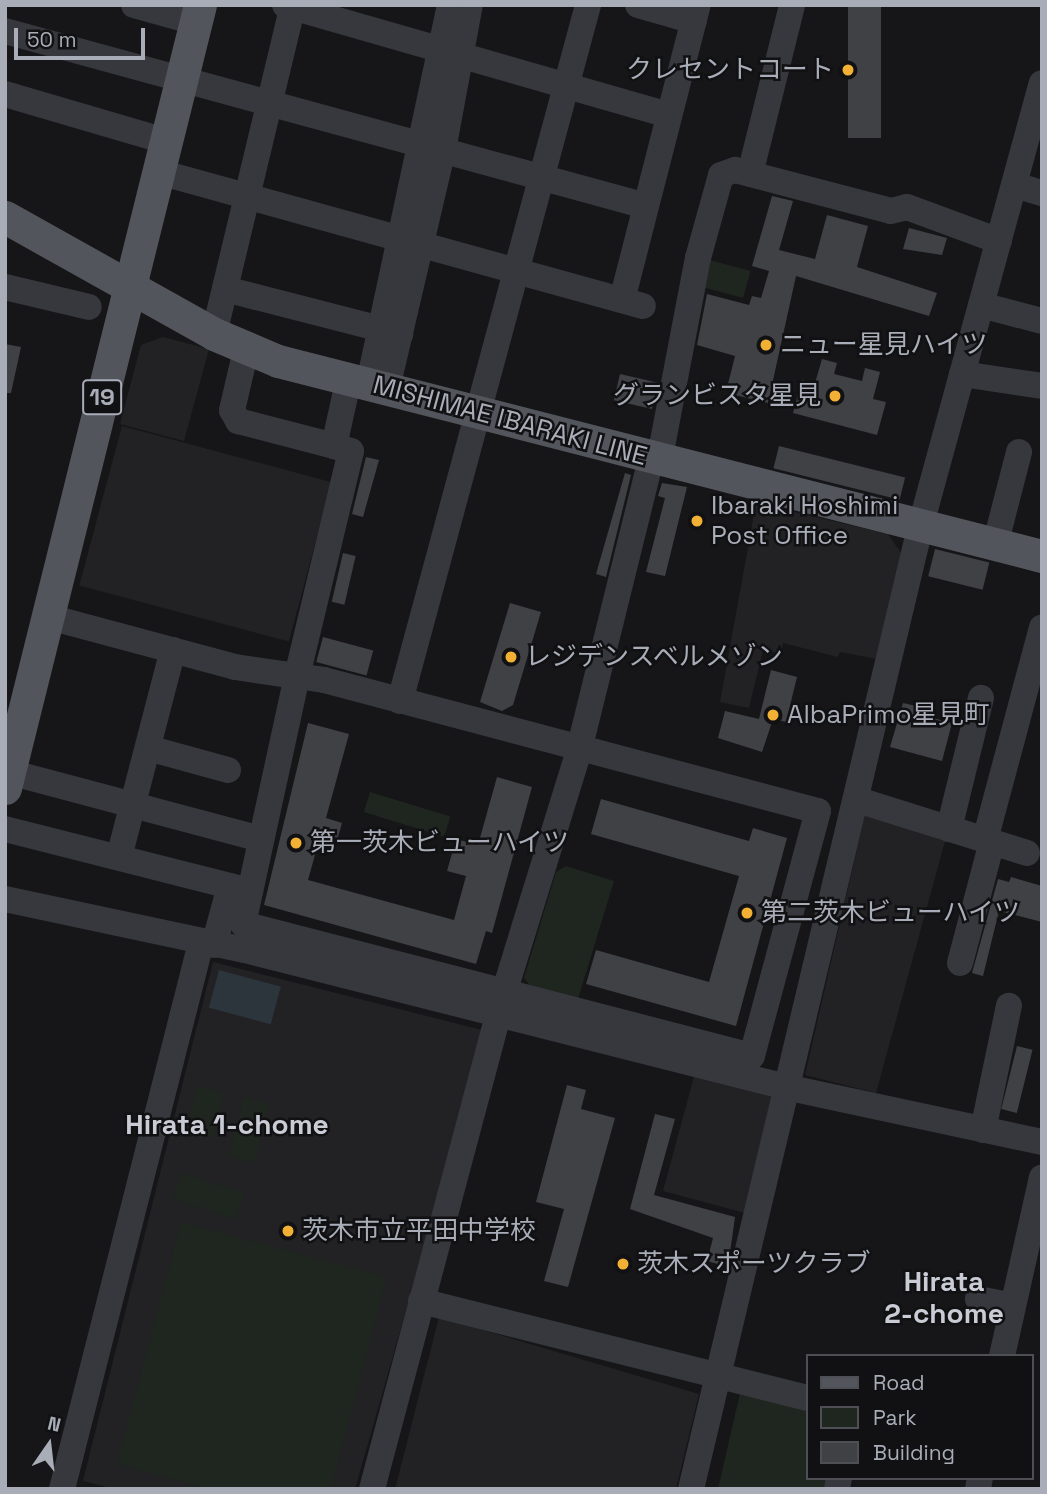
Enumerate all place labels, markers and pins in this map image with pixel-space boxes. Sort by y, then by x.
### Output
place label: クレセントコート [626,54,834,86]
marker: クレセントコート [840,62,856,78]
place label: ニュー星見ハイツ [780,329,988,361]
marker: ニュー星見ハイツ [758,337,774,353]
place label: グランビスタ星見 [613,380,821,412]
marker: グランビスタ星見 [827,388,843,404]
place label: Ibaraki Hoshimi Post Office [711,490,898,552]
marker: Ibaraki Hoshimi Post Office [689,513,705,529]
place label: レジデンスベルメゾン [525,641,785,673]
marker: レジデンスベルメゾン [503,649,519,665]
place label: AlbaPrimo星見町 [787,699,990,731]
marker: AlbaPrimo星見町 [765,707,781,723]
place label: 第一茨木ビューハイツ [310,827,570,859]
marker: 第一茨木ビューハイツ [288,835,304,851]
place label: 第二茨木ビューハイツ [761,897,1021,929]
marker: 第二茨木ビューハイツ [739,905,755,921]
place label: 茨木市立平田中学校 [302,1215,536,1247]
marker: 茨木市立平田中学校 [280,1223,296,1239]
place label: 茨木スポーツクラブ [637,1248,871,1280]
marker: 茨木スポーツクラブ [615,1256,631,1272]

